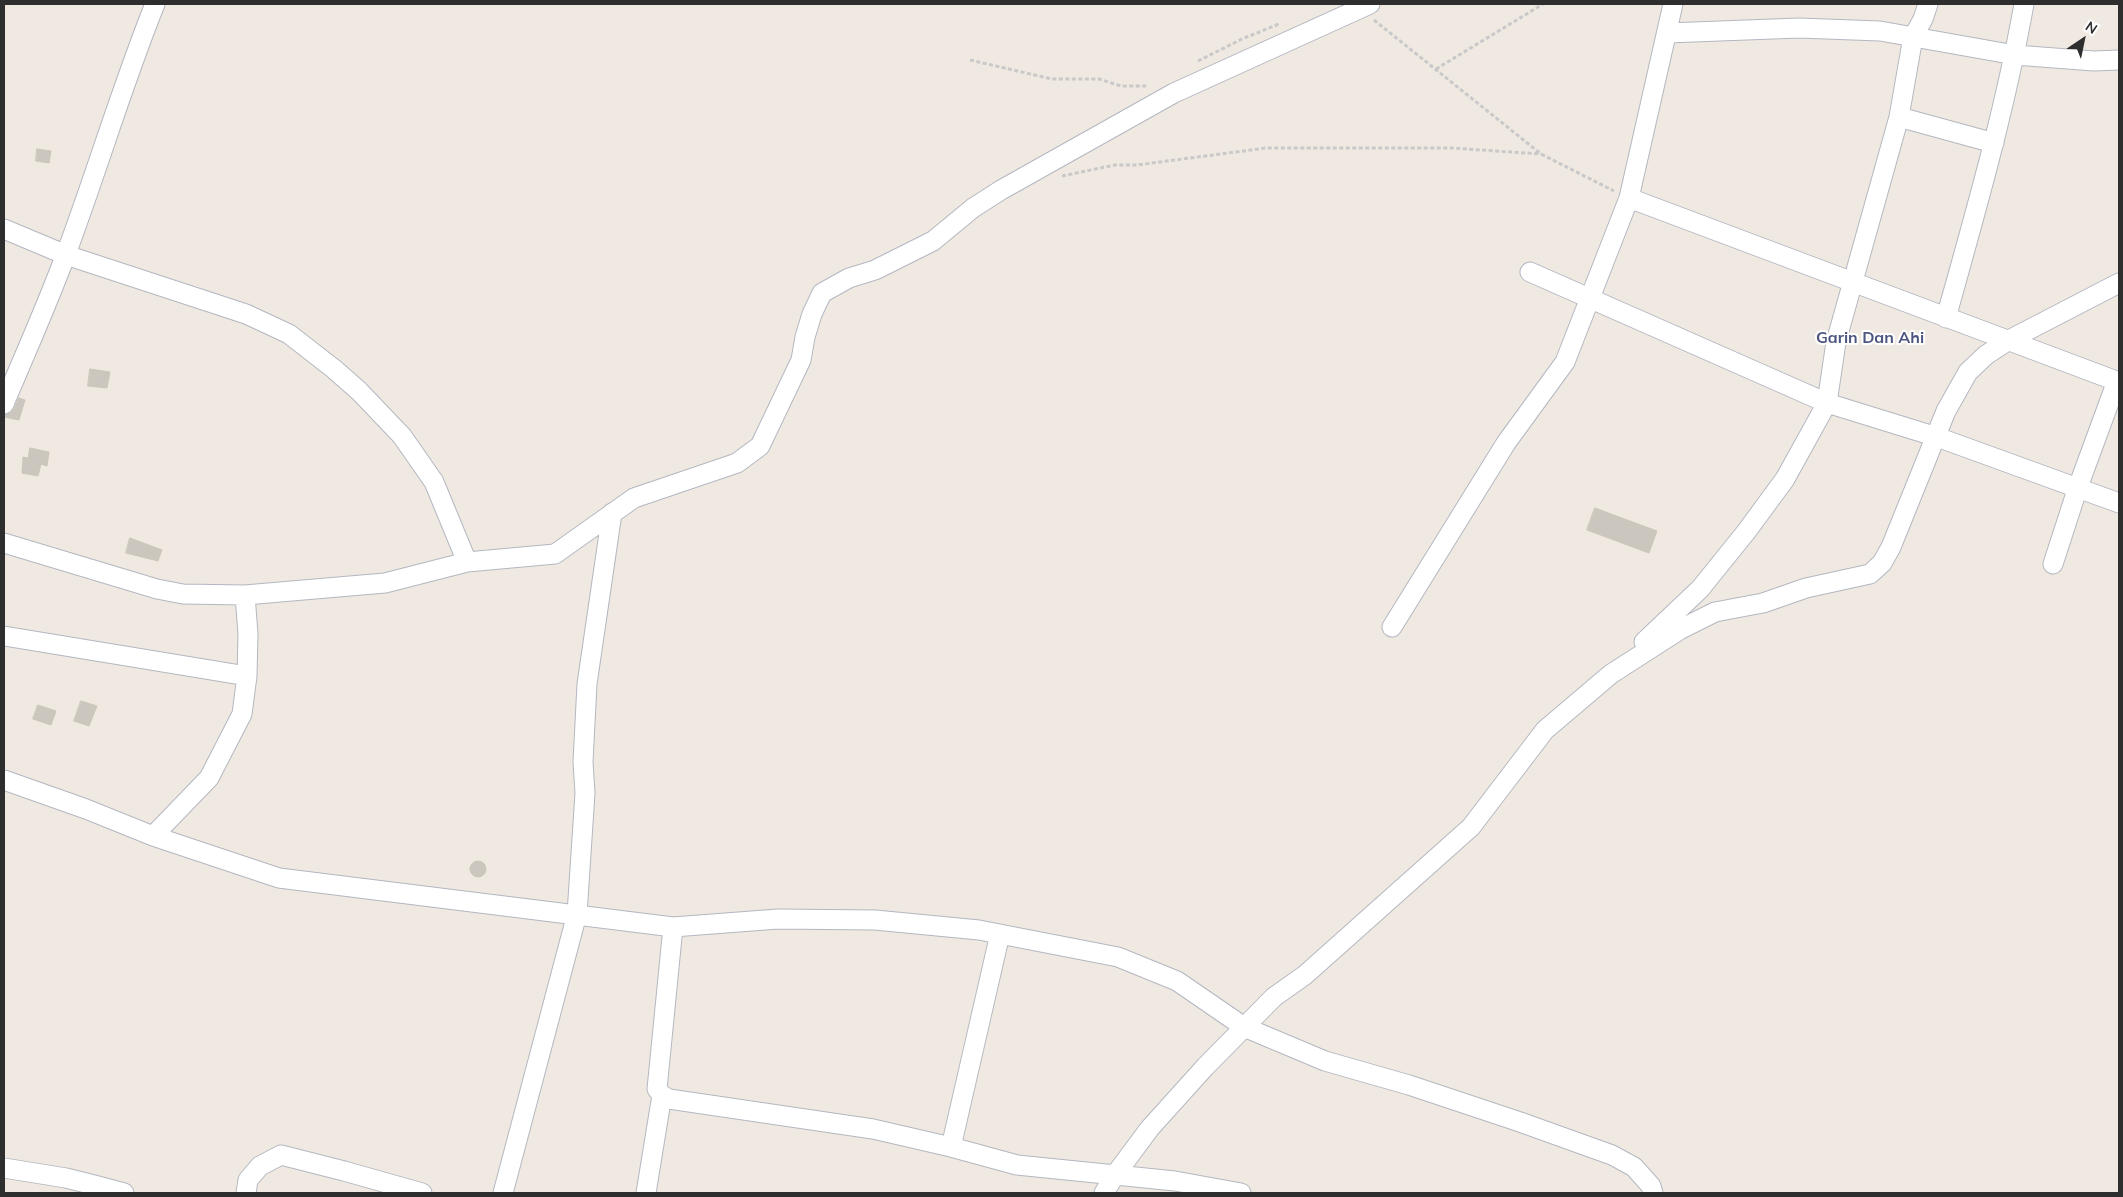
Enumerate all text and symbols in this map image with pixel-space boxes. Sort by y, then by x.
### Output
north arrow [2058,15,2108,65]
text: N [2082,17,2101,38]
district label: Garin Dan Ahi [1816,328,1924,348]

